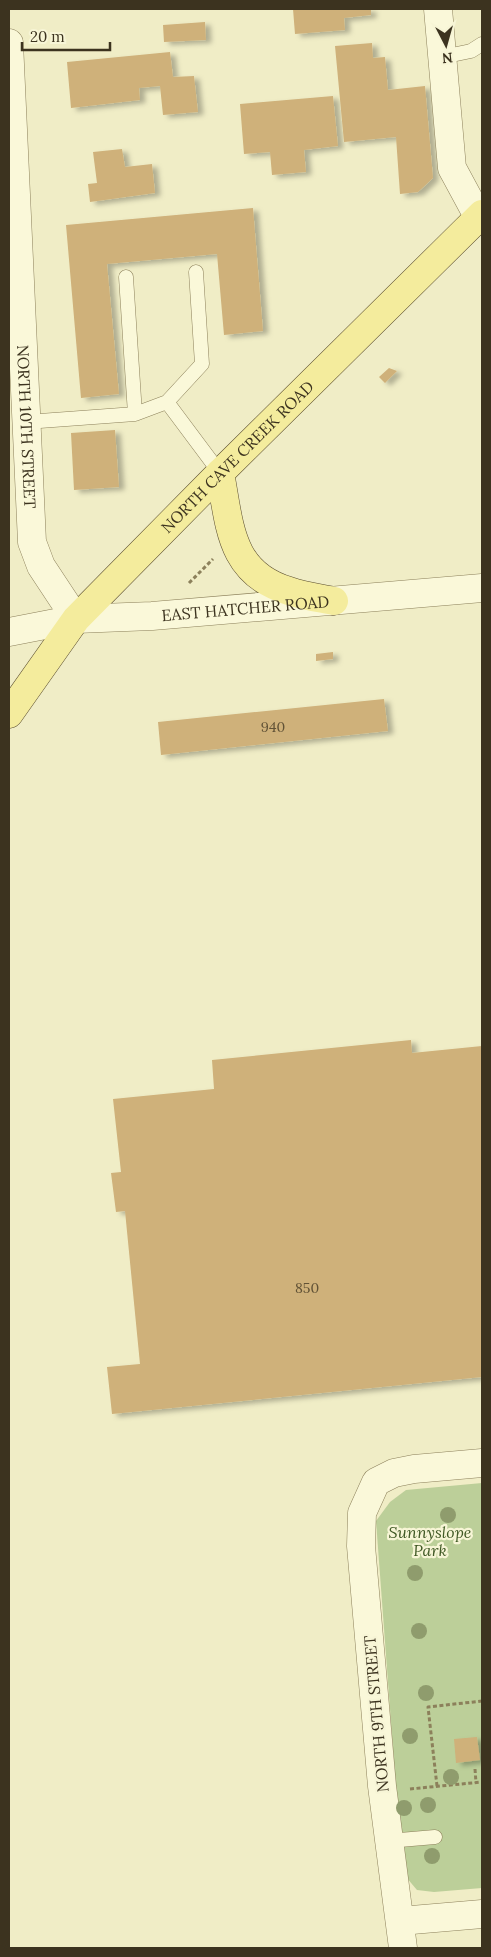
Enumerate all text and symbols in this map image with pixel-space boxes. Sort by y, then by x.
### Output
scale bar [22,20,110,52]
north arrow [421,20,471,70]
text: 20 m [30,27,65,46]
text: N [441,48,454,67]
street label: NORTH 10TH STREET [13,344,40,509]
street label: NORTH CAVE CREEK ROAD [157,376,318,537]
street label: EAST HATCHER ROAD [161,591,330,625]
house number: 940 [261,718,285,736]
house number: 850 [295,1279,319,1297]
park label: Sunnyslope Park [389,1522,472,1560]
street label: NORTH 9TH STREET [359,1635,393,1793]

